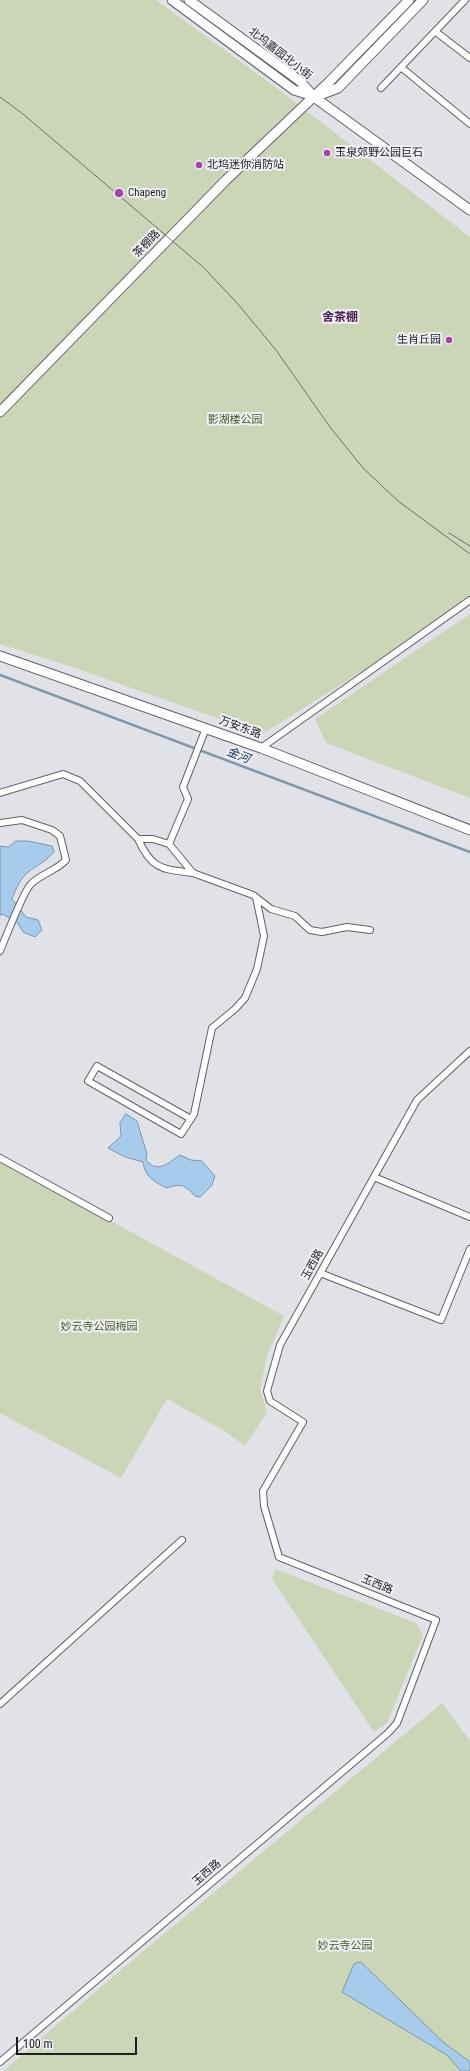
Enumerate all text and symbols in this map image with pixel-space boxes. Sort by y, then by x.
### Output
street label: 北坞嘉园北小街 [246,25,314,83]
place label: 玉泉郊野公园巨石 [335,146,423,160]
marker: 玉泉郊野公园巨石 [322,148,332,158]
place label: 北坞迷你消防站 [207,158,284,172]
marker: 北坞迷你消防站 [194,160,204,170]
place label: Chapeng [128,186,166,200]
marker: Chapeng [113,187,125,199]
street label: 茶棚路 [131,228,163,260]
district label: 舍茶棚 [322,311,358,325]
place label: 生肖丘园 [397,333,441,347]
marker: 生肖丘园 [444,335,454,345]
park label: 影湖楼公园 [208,413,262,427]
street label: 万安东路 [217,714,263,742]
water label: 金河 [224,745,252,767]
street label: 玉西路 [299,1247,327,1283]
park label: 妙云寺公园梅园 [61,1320,137,1334]
street label: 玉西路 [359,1573,395,1597]
street label: 玉西路 [190,1857,224,1889]
park label: 妙云寺公园 [318,1939,372,1953]
scale bar [18,2029,139,2055]
text: 100 m [23,2037,53,2051]

